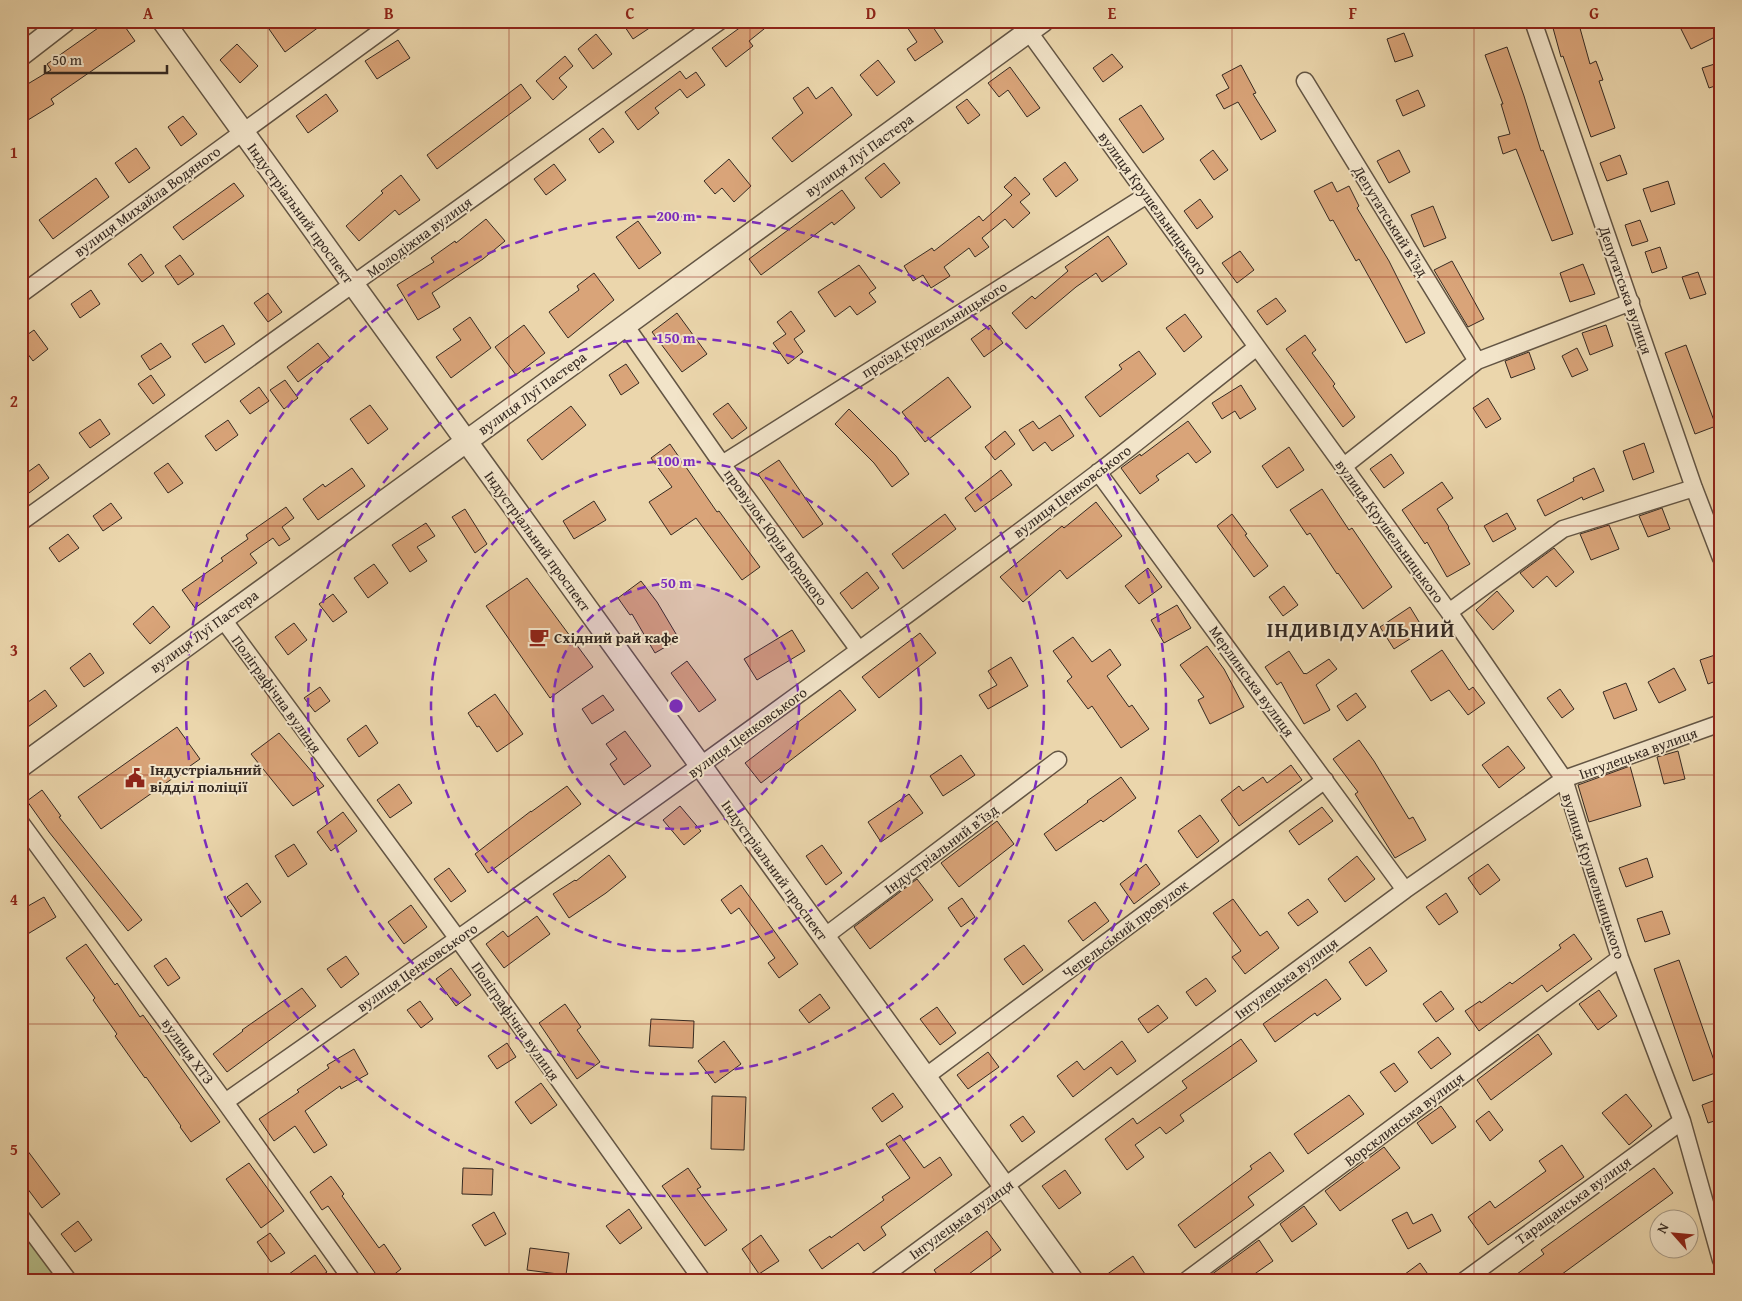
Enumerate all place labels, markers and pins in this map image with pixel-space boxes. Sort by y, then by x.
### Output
cafe icon: Східний рай кафе [528,626,550,648]
place label: Східний рай кафе [554,627,679,648]
centre of rings [667,697,685,715]
place label: Індустріальний відділ поліції [150,759,262,797]
public building icon: Індустріальний відділ поліції [124,767,146,789]

